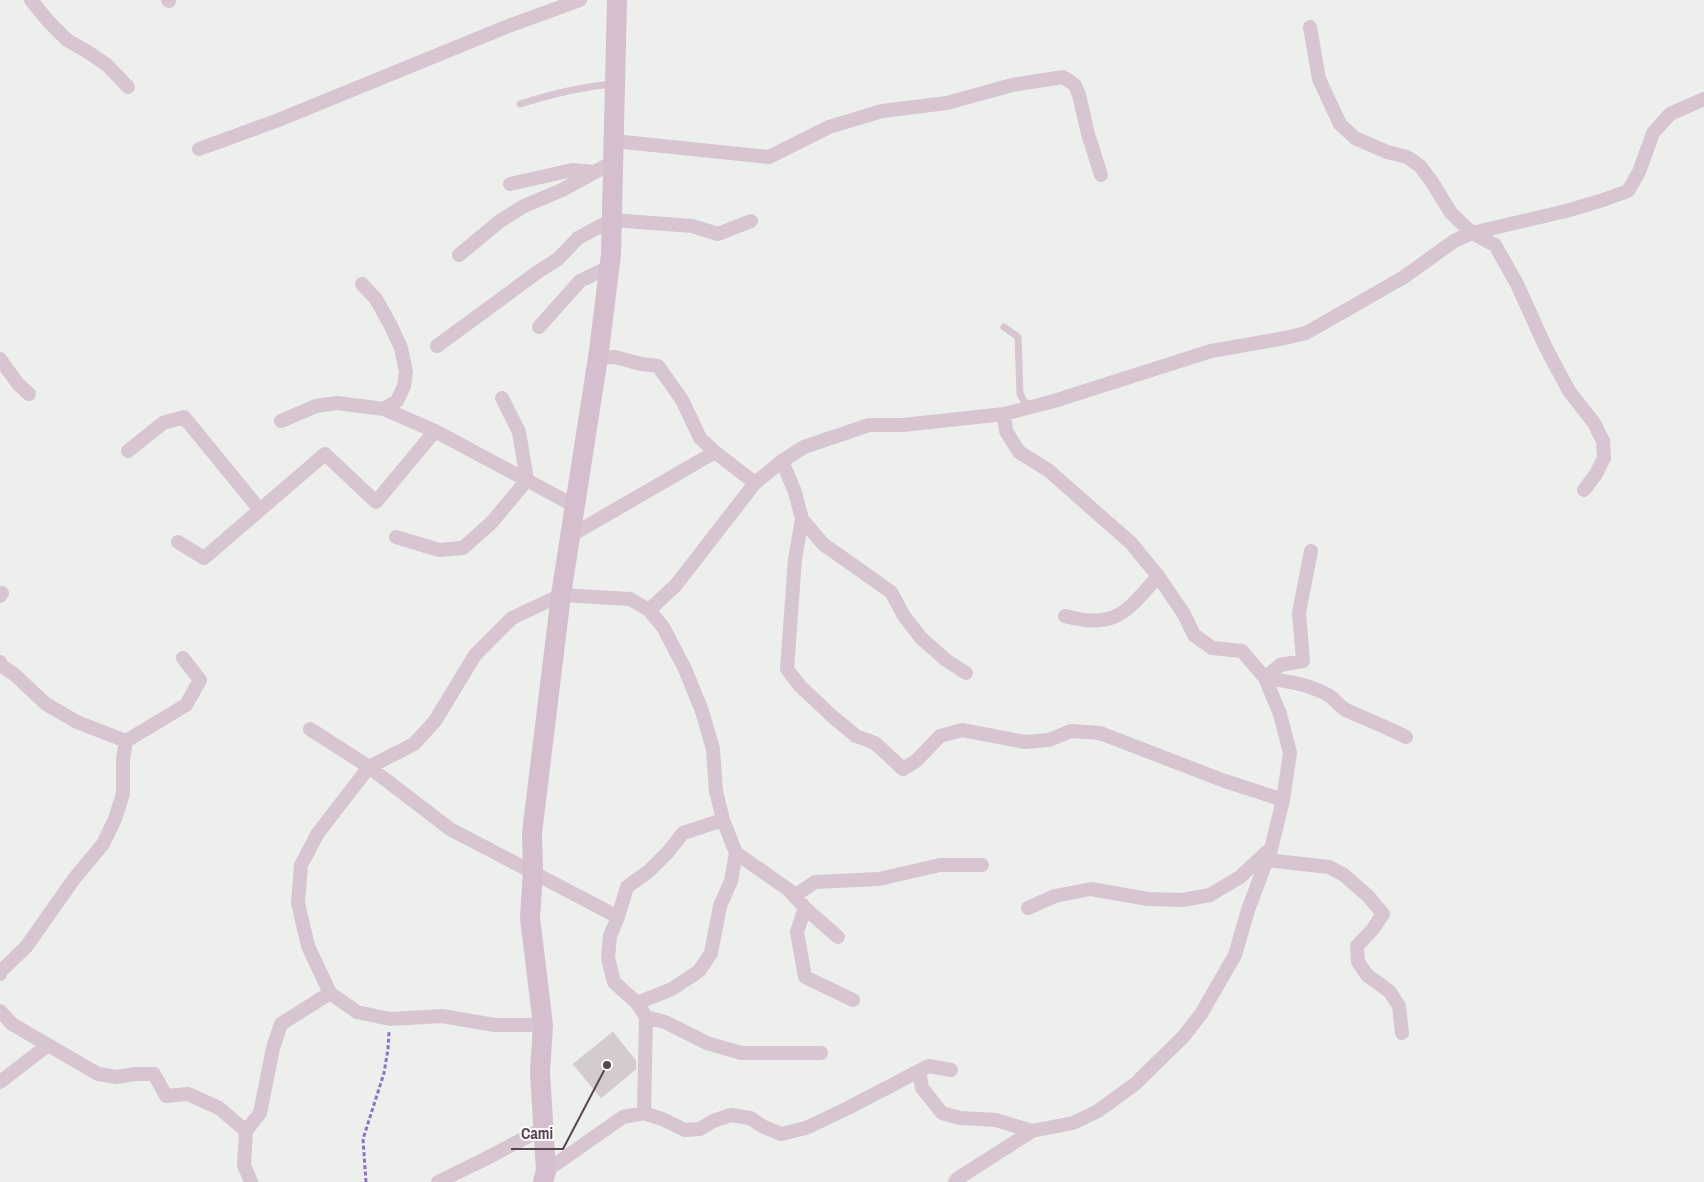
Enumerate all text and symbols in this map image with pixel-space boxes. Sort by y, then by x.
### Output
callout: Cami [511,1118,563,1149]
text: Cami [521,1122,553,1144]

